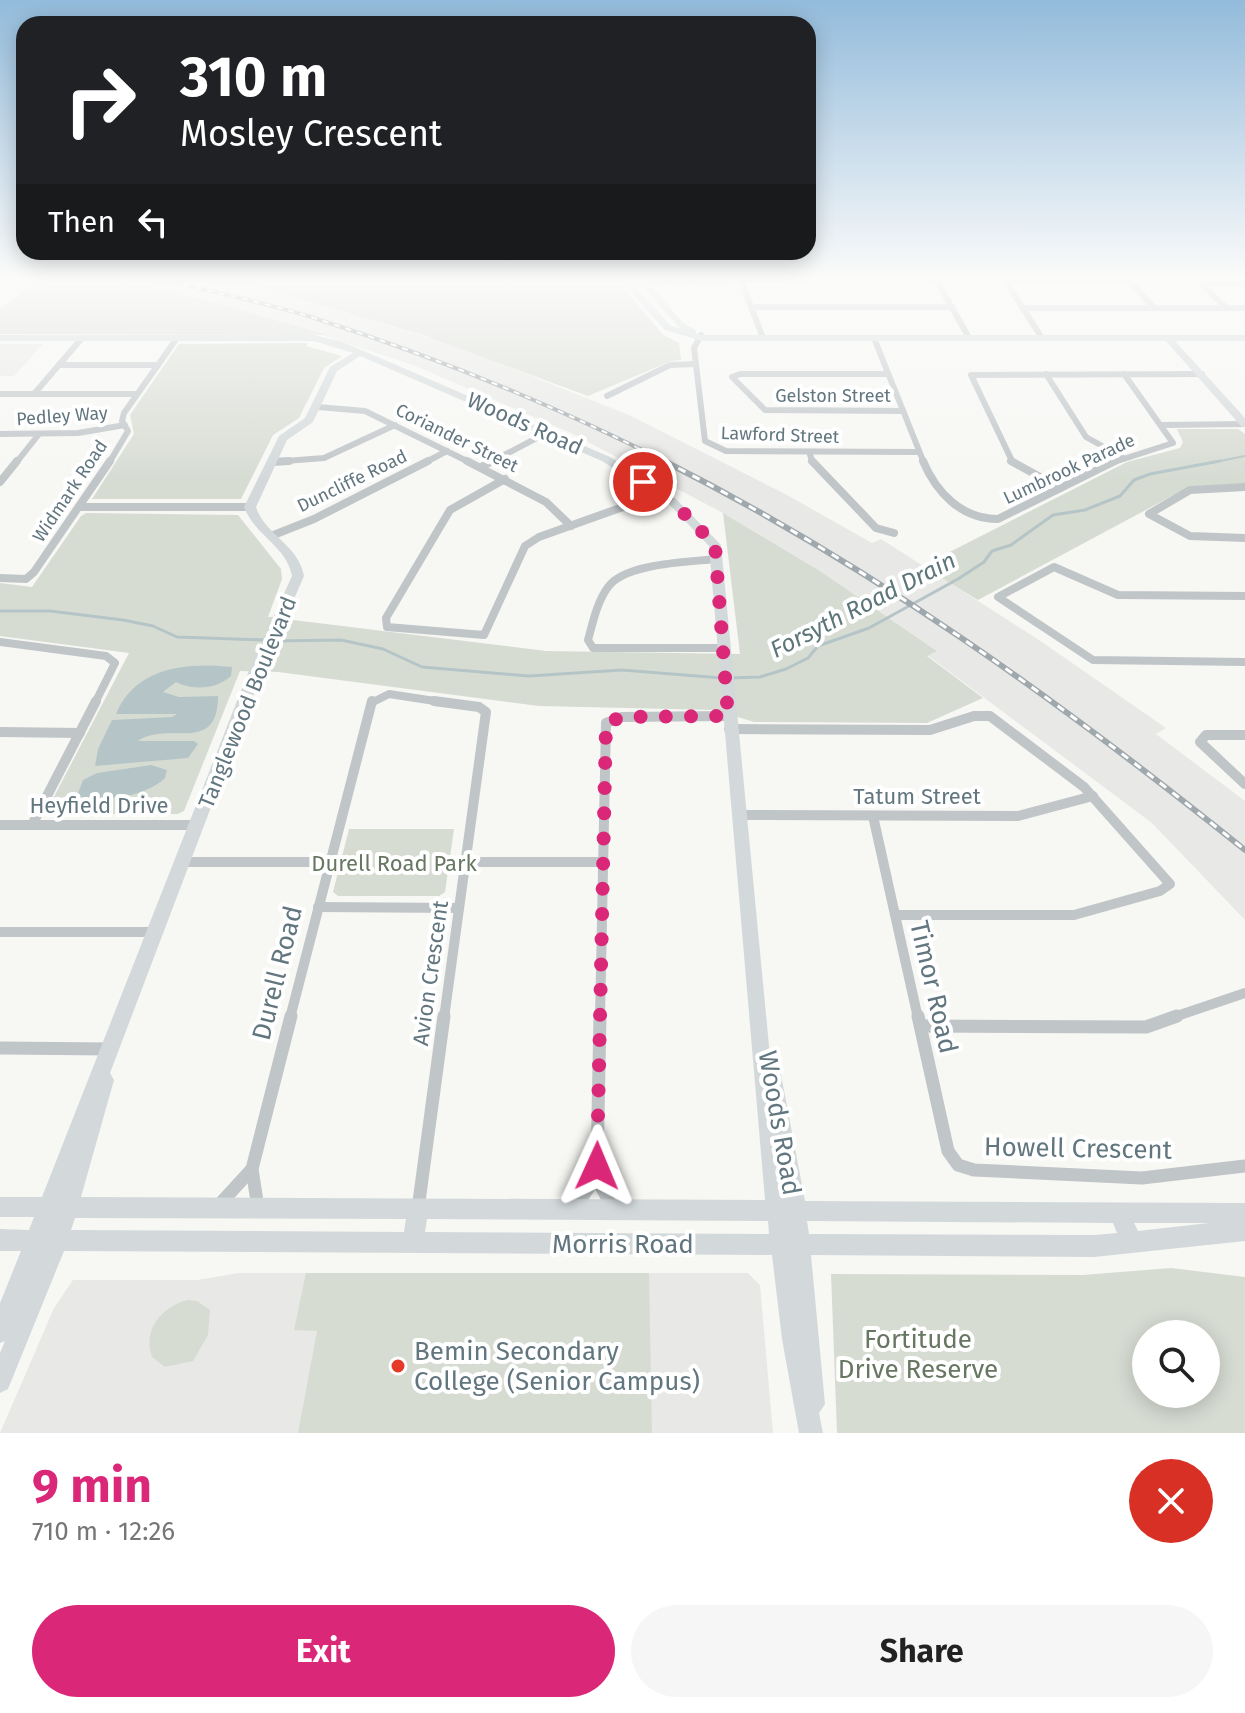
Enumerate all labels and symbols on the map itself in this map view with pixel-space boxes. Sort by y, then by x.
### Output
street label: Gelston Street [775,385,891,407]
street label: Woods Road [463,386,587,461]
street label: Coriander Street [392,399,522,477]
street label: Pedley Way [15,402,109,430]
street label: Lawford Street [720,422,840,448]
street label: Lumbrook Parade [1000,429,1138,509]
street label: Widmark Road [28,436,112,546]
street label: Duncliffe Road [293,445,411,517]
pin [609,448,677,516]
water label: Forsyth Road Drain [766,546,960,664]
street label: Tanglewood Boulevard [193,592,302,812]
street label: Tatum Street [853,783,981,810]
street label: Heyfield Drive [29,792,169,819]
park label: Durell Road Park [311,850,477,877]
street label: Avion Crescent [407,899,454,1047]
street label: Durell Road [246,903,309,1044]
street label: Timor Road [903,918,964,1056]
street label: Woods Road [752,1048,807,1198]
position arrow [555,1124,639,1208]
street label: Howell Crescent [984,1131,1173,1166]
street label: Morris Road [552,1229,694,1260]
park label: Fortitude Drive Reserve [838,1324,998,1385]
place label: Bemin Secondary College (Senior Campus) [414,1336,700,1397]
marker: Bemin Secondary College (Senior Campus) [389,1357,407,1375]

